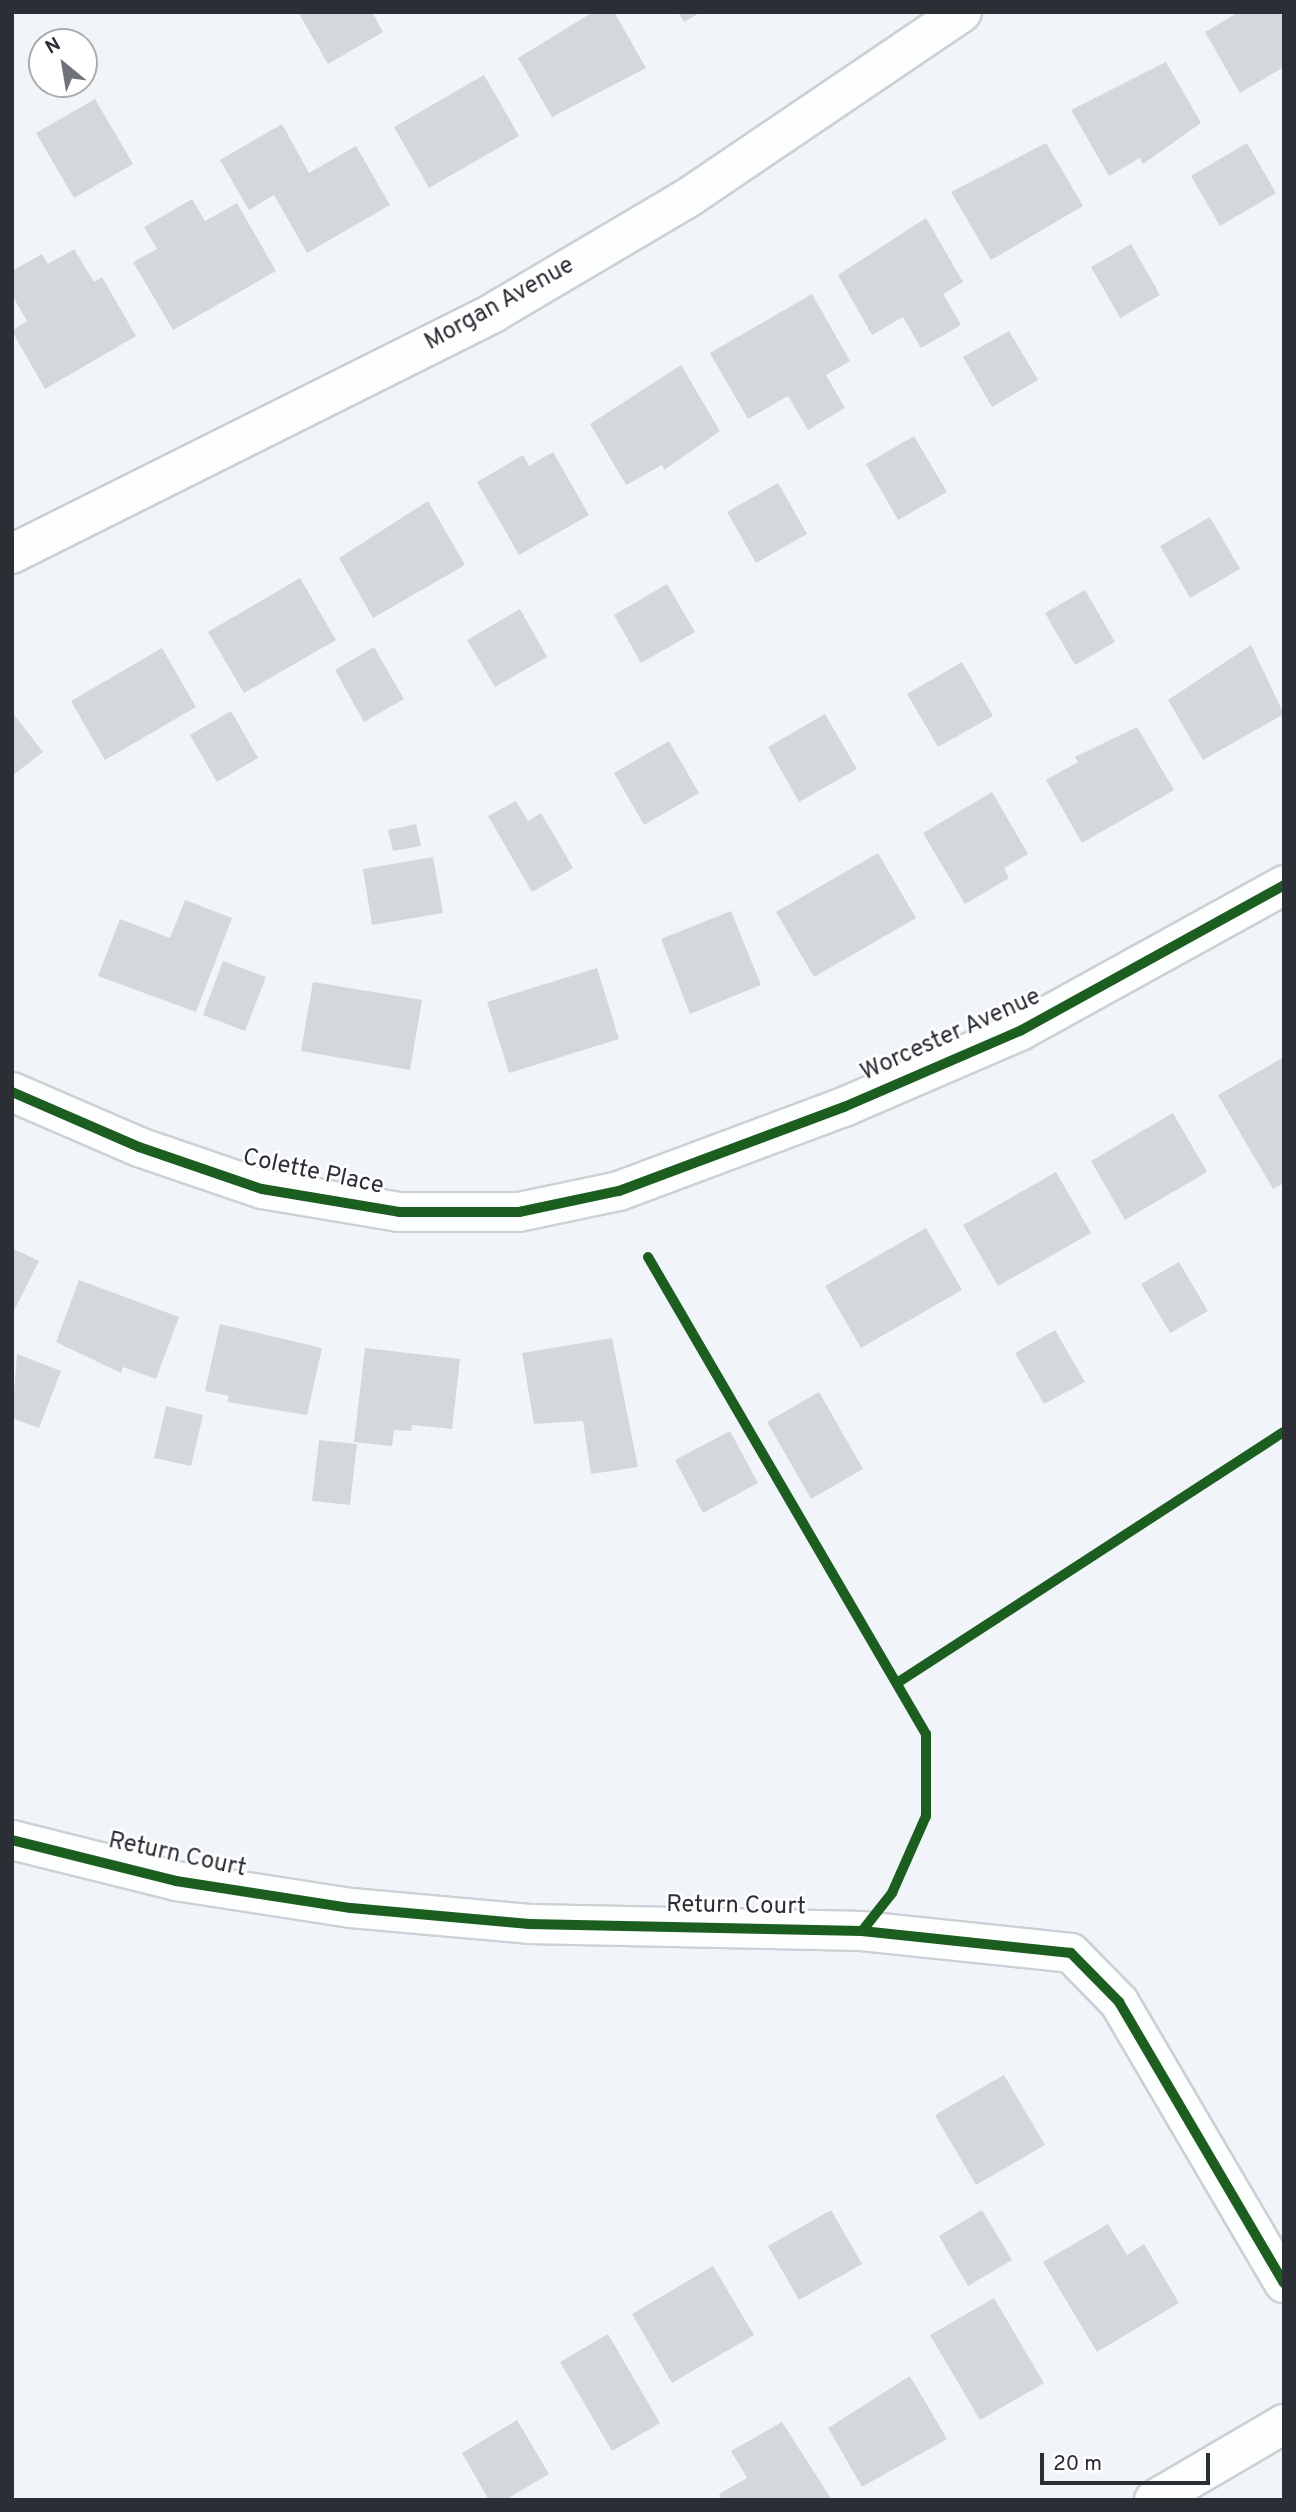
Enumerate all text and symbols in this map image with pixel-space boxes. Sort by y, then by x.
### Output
north arrow [28,28,98,98]
text: N [42,33,65,60]
street label: Morgan Avenue [420,252,580,358]
street label: Worcester Avenue [856,983,1046,1089]
street label: Colette Place [240,1144,386,1202]
street label: Return Court [106,1827,248,1885]
street label: Return Court [666,1891,806,1923]
scale bar [1044,2438,1214,2482]
text: 20 m [1053,2451,1102,2478]

